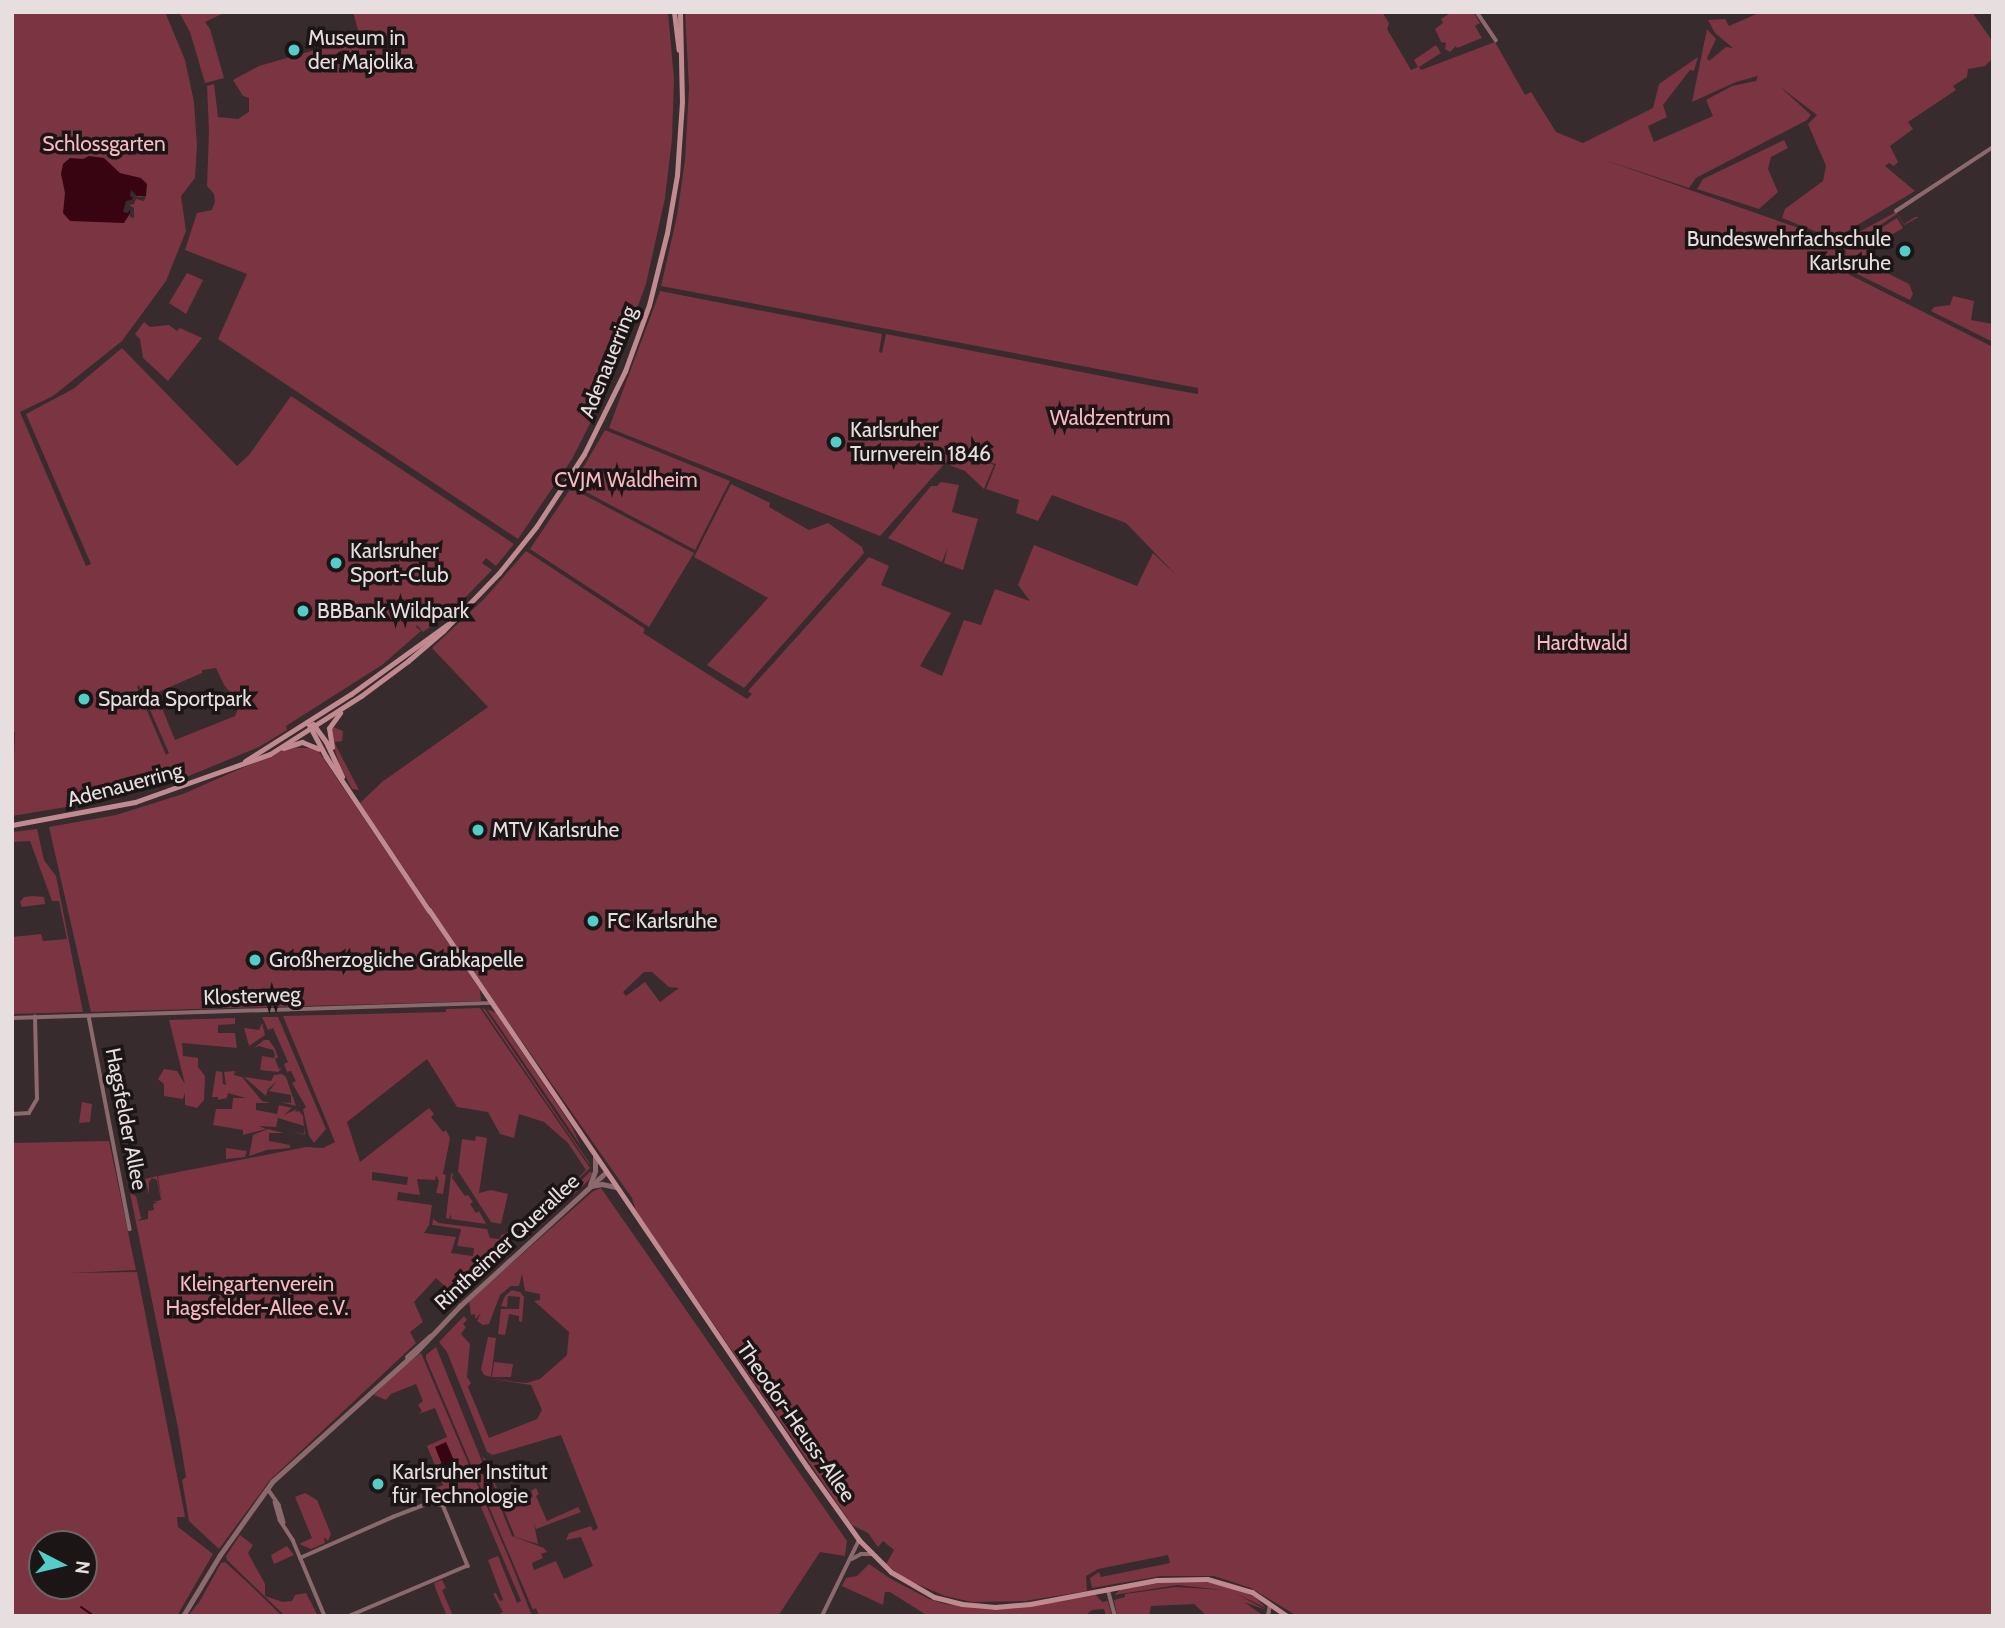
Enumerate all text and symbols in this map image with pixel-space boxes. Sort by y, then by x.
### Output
place label: Museum in der Majolika [308,25,414,75]
marker: Museum in der Majolika [286,42,302,58]
park label: Schlossgarten [42,131,166,157]
place label: Bundeswehrfachschule Karlsruhe [1687,226,1891,276]
marker: Bundeswehrfachschule Karlsruhe [1897,243,1913,259]
street label: Adenauerring [574,302,642,422]
park label: Waldzentrum [1050,405,1170,431]
place label: Karlsruher Turnverein 1846 [850,417,991,467]
marker: Karlsruher Turnverein 1846 [828,434,844,450]
park label: CVJM Waldheim [554,467,698,493]
place label: Karlsruher Sport-Club [350,538,449,588]
marker: Karlsruher Sport-Club [328,555,344,571]
place label: BBBank Wildpark [317,598,469,624]
marker: BBBank Wildpark [295,603,311,619]
park label: Hardtwald [1536,630,1628,656]
place label: Sparda Sportpark [98,686,252,712]
marker: Sparda Sportpark [76,691,92,707]
street label: Adenauerring [64,757,186,813]
place label: MTV Karlsruhe [492,817,619,843]
marker: MTV Karlsruhe [470,822,486,838]
place label: FC Karlsruhe [607,908,718,934]
marker: FC Karlsruhe [585,913,601,929]
place label: Großherzogliche Grabkapelle [269,947,524,973]
marker: Großherzogliche Grabkapelle [247,952,263,968]
street label: Klosterweg [203,982,301,1010]
street label: Hagsfelder Allee [100,1046,152,1192]
street label: Rintheimer Querallee [430,1169,584,1315]
park label: Kleingartenverein Hagsfelder-Allee e.V. [166,1271,348,1321]
street label: Theodor-Heuss-Allee [731,1337,861,1507]
place label: Karlsruher Institut für Technologie [392,1459,548,1509]
marker: Karlsruher Institut für Technologie [370,1476,386,1492]
north arrow [28,1530,98,1600]
text: N [70,1559,95,1575]

